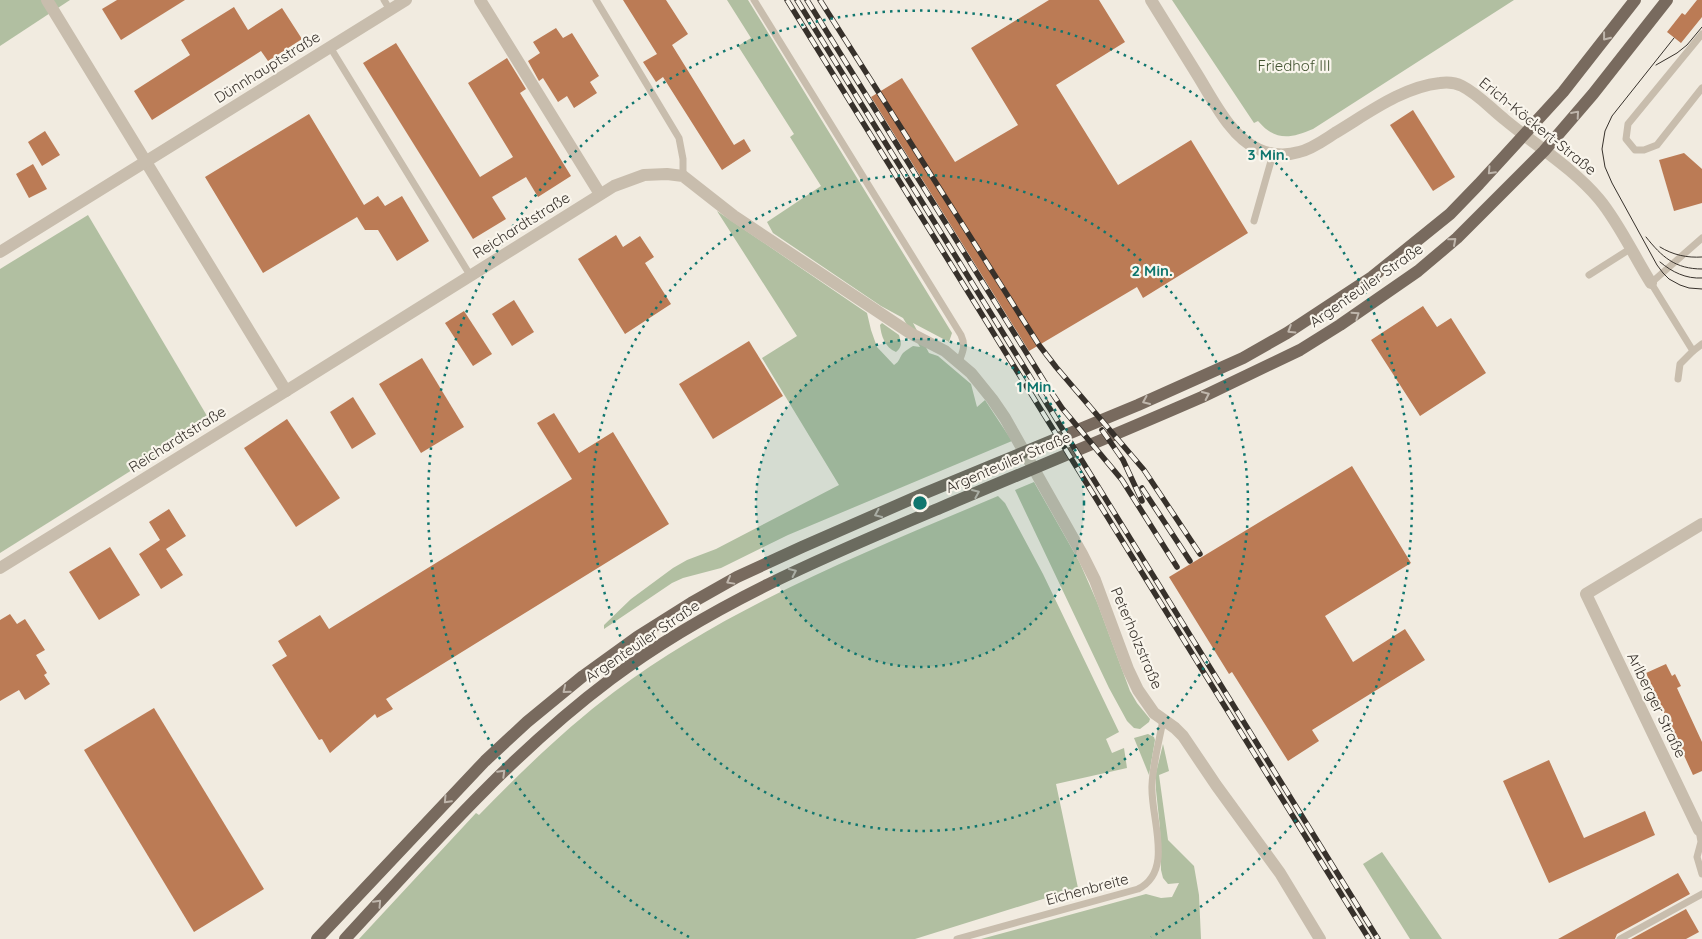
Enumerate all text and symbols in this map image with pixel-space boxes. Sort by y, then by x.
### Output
street label: Dünnhauptstraße [210,27,324,107]
one-way arrow [1602,32,1611,41]
park label: Friedhof III [1257,56,1331,75]
street label: Erich-Köckert-Straße [1476,73,1600,179]
one-way arrow [1570,111,1579,120]
text: 3 Min. [1248,145,1288,164]
one-way arrow [1488,165,1497,174]
street label: Reichardtstraße [469,187,573,263]
one-way arrow [1447,238,1456,246]
street label: Argenteuiler Straße [1306,239,1426,331]
text: 2 Min. [1131,261,1173,280]
one-way arrow [1350,312,1360,321]
one-way arrow [1288,324,1297,333]
text: 1 Min. [1017,377,1055,396]
one-way arrow [1201,391,1210,402]
one-way arrow [1142,395,1151,406]
street label: Reichardtstraße [125,401,229,477]
street label: Argenteuiler Straße [943,427,1073,497]
one-way arrow [971,489,980,499]
centre of rings [911,494,929,512]
one-way arrow [874,507,883,518]
one-way arrow [788,568,797,578]
one-way arrow [727,575,736,585]
street label: Peterholzstraße [1107,584,1167,692]
street label: Argenteuiler Straße [581,596,703,686]
street label: Arlberger Straße [1623,649,1691,761]
one-way arrow [563,685,572,693]
one-way arrow [496,770,505,779]
one-way arrow [444,795,453,804]
street label: Eichenbreite [1044,869,1130,909]
one-way arrow [372,900,381,909]

